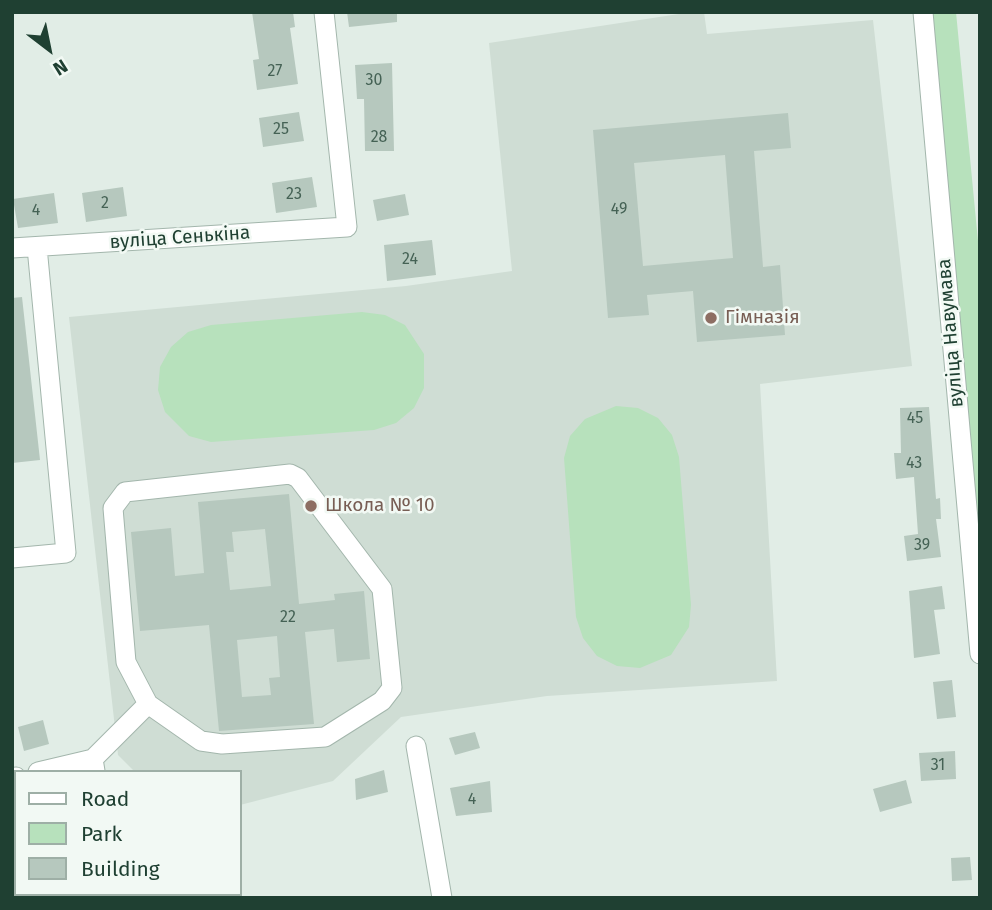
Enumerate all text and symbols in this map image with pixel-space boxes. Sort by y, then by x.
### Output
north arrow [14,14,84,84]
text: N [49,54,72,80]
house number: 27 [268,62,282,82]
house number: 30 [366,71,382,91]
house number: 25 [273,120,289,140]
house number: 28 [371,128,387,148]
house number: 23 [286,185,302,205]
house number: 2 [101,194,109,214]
house number: 49 [611,200,627,220]
house number: 4 [32,201,40,221]
street label: вуліца Сенькіна [109,222,251,254]
house number: 24 [402,250,418,270]
street label: вуліца Навумава [933,258,969,408]
place label: Гімназія [725,307,800,329]
marker: Гімназія [703,310,719,326]
house number: 45 [907,409,923,429]
house number: 43 [906,454,922,474]
place label: Школа № 10 [325,495,435,517]
marker: Школа № 10 [303,498,319,514]
house number: 39 [914,536,930,556]
house number: 22 [280,608,296,628]
house number: 31 [931,756,945,776]
legend [14,770,242,896]
text: Road [81,786,129,812]
house number: 4 [468,790,476,810]
text: Park [81,821,122,847]
text: Building [81,856,160,882]

